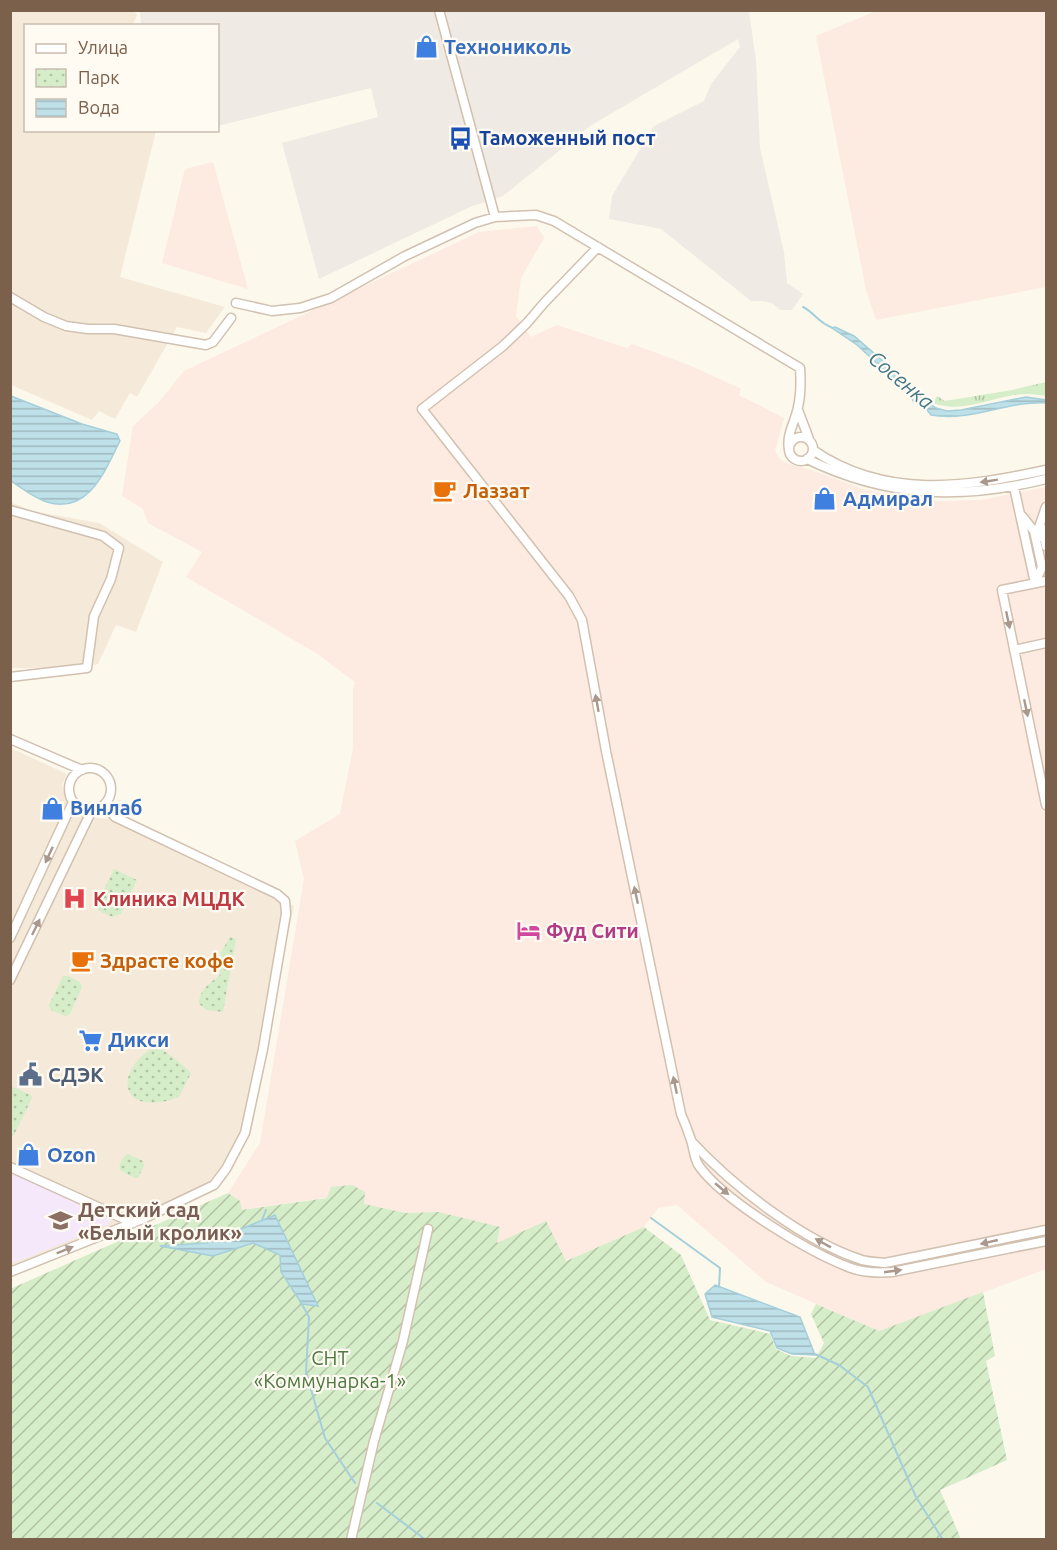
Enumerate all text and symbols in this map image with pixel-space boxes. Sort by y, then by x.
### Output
legend [24,24,219,132]
shop icon: Технониколь [413,34,439,60]
place label: Технониколь [444,35,571,58]
text: Улица [78,37,128,57]
text: Парк [78,67,119,87]
text: Вода [78,97,120,117]
bus stop icon: Таможенный пост [448,125,474,151]
place label: Таможенный пост [479,126,656,149]
water label: Сосенка [864,345,939,413]
one-way arrow [980,477,999,486]
cafe icon: Лаззат [432,478,458,504]
place label: Лаззат [463,479,530,502]
shop icon: Адмирал [812,486,838,512]
place label: Адмирал [843,487,933,510]
one-way arrow [1004,611,1013,630]
one-way arrow [593,694,602,713]
one-way arrow [1022,698,1031,717]
shop icon: Винлаб [39,795,65,821]
place label: Винлаб [70,796,142,819]
one-way arrow [44,847,53,864]
one-way arrow [631,885,640,904]
hospital icon: Клиника МЦДК [62,886,88,912]
place label: Клиника МЦДК [93,887,245,910]
hotel icon: Фуд Сити [515,918,541,944]
one-way arrow [31,919,40,936]
place label: Фуд Сити [546,919,639,942]
cafe icon: Здрасте кофе [69,948,95,974]
place label: Здрасте кофе [100,949,234,972]
supermarket icon: Дикси [77,1027,103,1053]
place label: Дикси [108,1028,169,1051]
public building icon: СДЭК [17,1062,43,1088]
place label: СДЭК [48,1063,104,1086]
one-way arrow [670,1076,679,1095]
shop icon: Ozon [16,1142,42,1168]
place label: Ozon [47,1143,96,1166]
one-way arrow [714,1182,730,1195]
place label: Детский сад «Белый кролик» [78,1198,242,1244]
school or university icon: Детский сад «Белый кролик» [47,1208,73,1234]
one-way arrow [815,1237,831,1248]
one-way arrow [980,1238,999,1248]
one-way arrow [56,1245,74,1254]
one-way arrow [884,1266,903,1276]
park label: СНТ «Коммунарка-1» [254,1346,406,1392]

